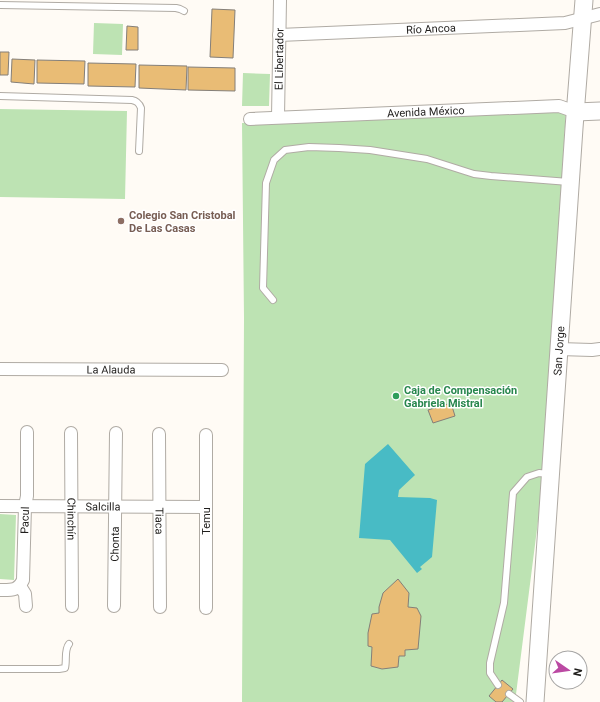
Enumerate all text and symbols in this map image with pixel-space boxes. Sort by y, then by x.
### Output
street label: Río Ancoa [406,22,456,37]
street label: El Libertador [272,28,287,90]
street label: Avenida México [387,104,465,120]
place label: Colegio San Cristobal De Las Casas [129,209,236,235]
marker: Colegio San Cristobal De Las Casas [116,216,126,226]
street label: San Jorge [551,326,568,376]
street label: La Alauda [87,363,135,377]
place label: Caja de Compensación Gabriela Mistral [404,384,517,410]
marker: Caja de Compensación Gabriela Mistral [391,391,401,401]
street label: Chinchín [64,498,78,540]
street label: Salcilla [85,500,121,514]
street label: Pacul [18,506,32,534]
street label: Tiaca [152,507,166,535]
street label: Temu [200,507,213,535]
street label: Chonta [109,526,122,562]
north arrow [548,650,588,690]
text: N [570,667,584,678]

